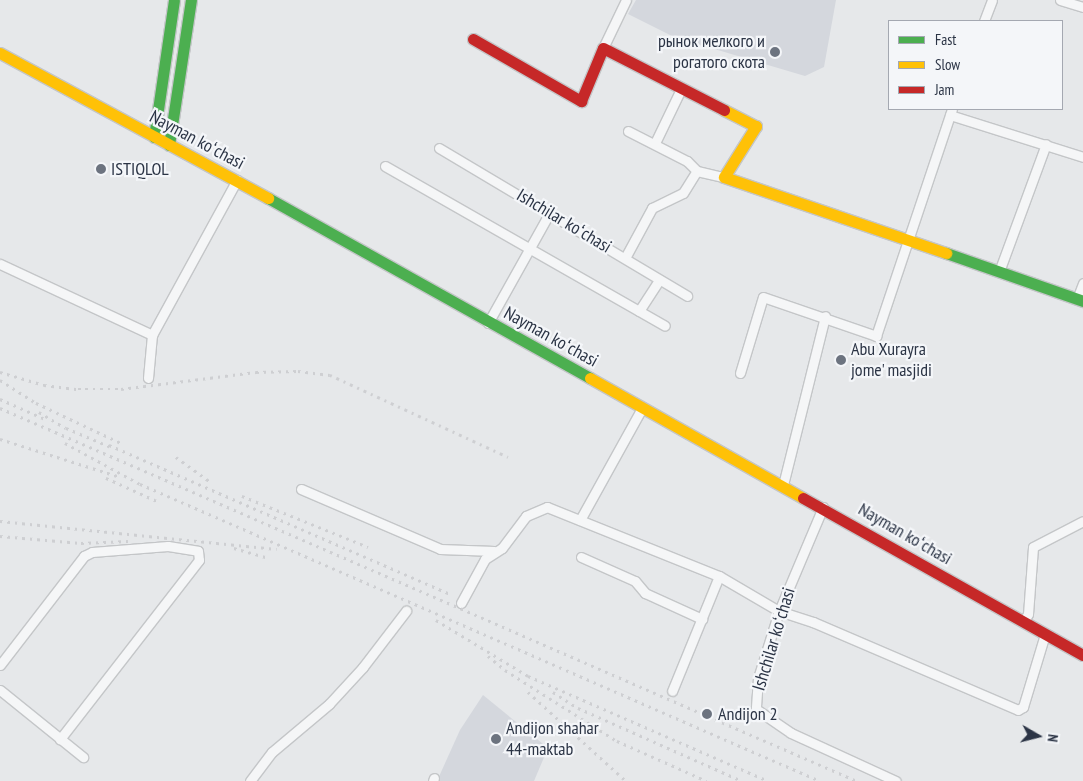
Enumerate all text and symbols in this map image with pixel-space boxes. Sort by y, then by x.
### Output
legend [888,20,1063,110]
text: Fast [935,30,956,49]
place label: рынок мелкого и рогатого скота [658,31,765,74]
marker: рынок мелкого и рогатого скота [769,46,781,58]
text: Slow [935,55,960,74]
text: Jam [935,80,954,99]
street label: Nayman koʻchasi [146,106,248,174]
place label: ISTIQLOL [111,158,169,180]
marker: ISTIQLOL [95,163,107,175]
street label: Ishchilar koʻchasi [513,184,615,258]
street label: Nayman koʻchasi [500,302,602,372]
place label: Abu Xurayra jome' masjidi [851,339,933,382]
marker: Abu Xurayra jome' masjidi [835,354,847,366]
street label: Nayman koʻchasi [854,499,956,569]
street label: Ishchilar koʻchasi [748,585,800,693]
place label: Andijon 2 [718,703,778,725]
marker: Andijon 2 [700,707,714,721]
north arrow [1013,711,1063,761]
place label: Andijon shahar 44-maktab [506,718,599,761]
marker: Andijon shahar 44-maktab [490,733,502,745]
text: N [1043,733,1062,743]

